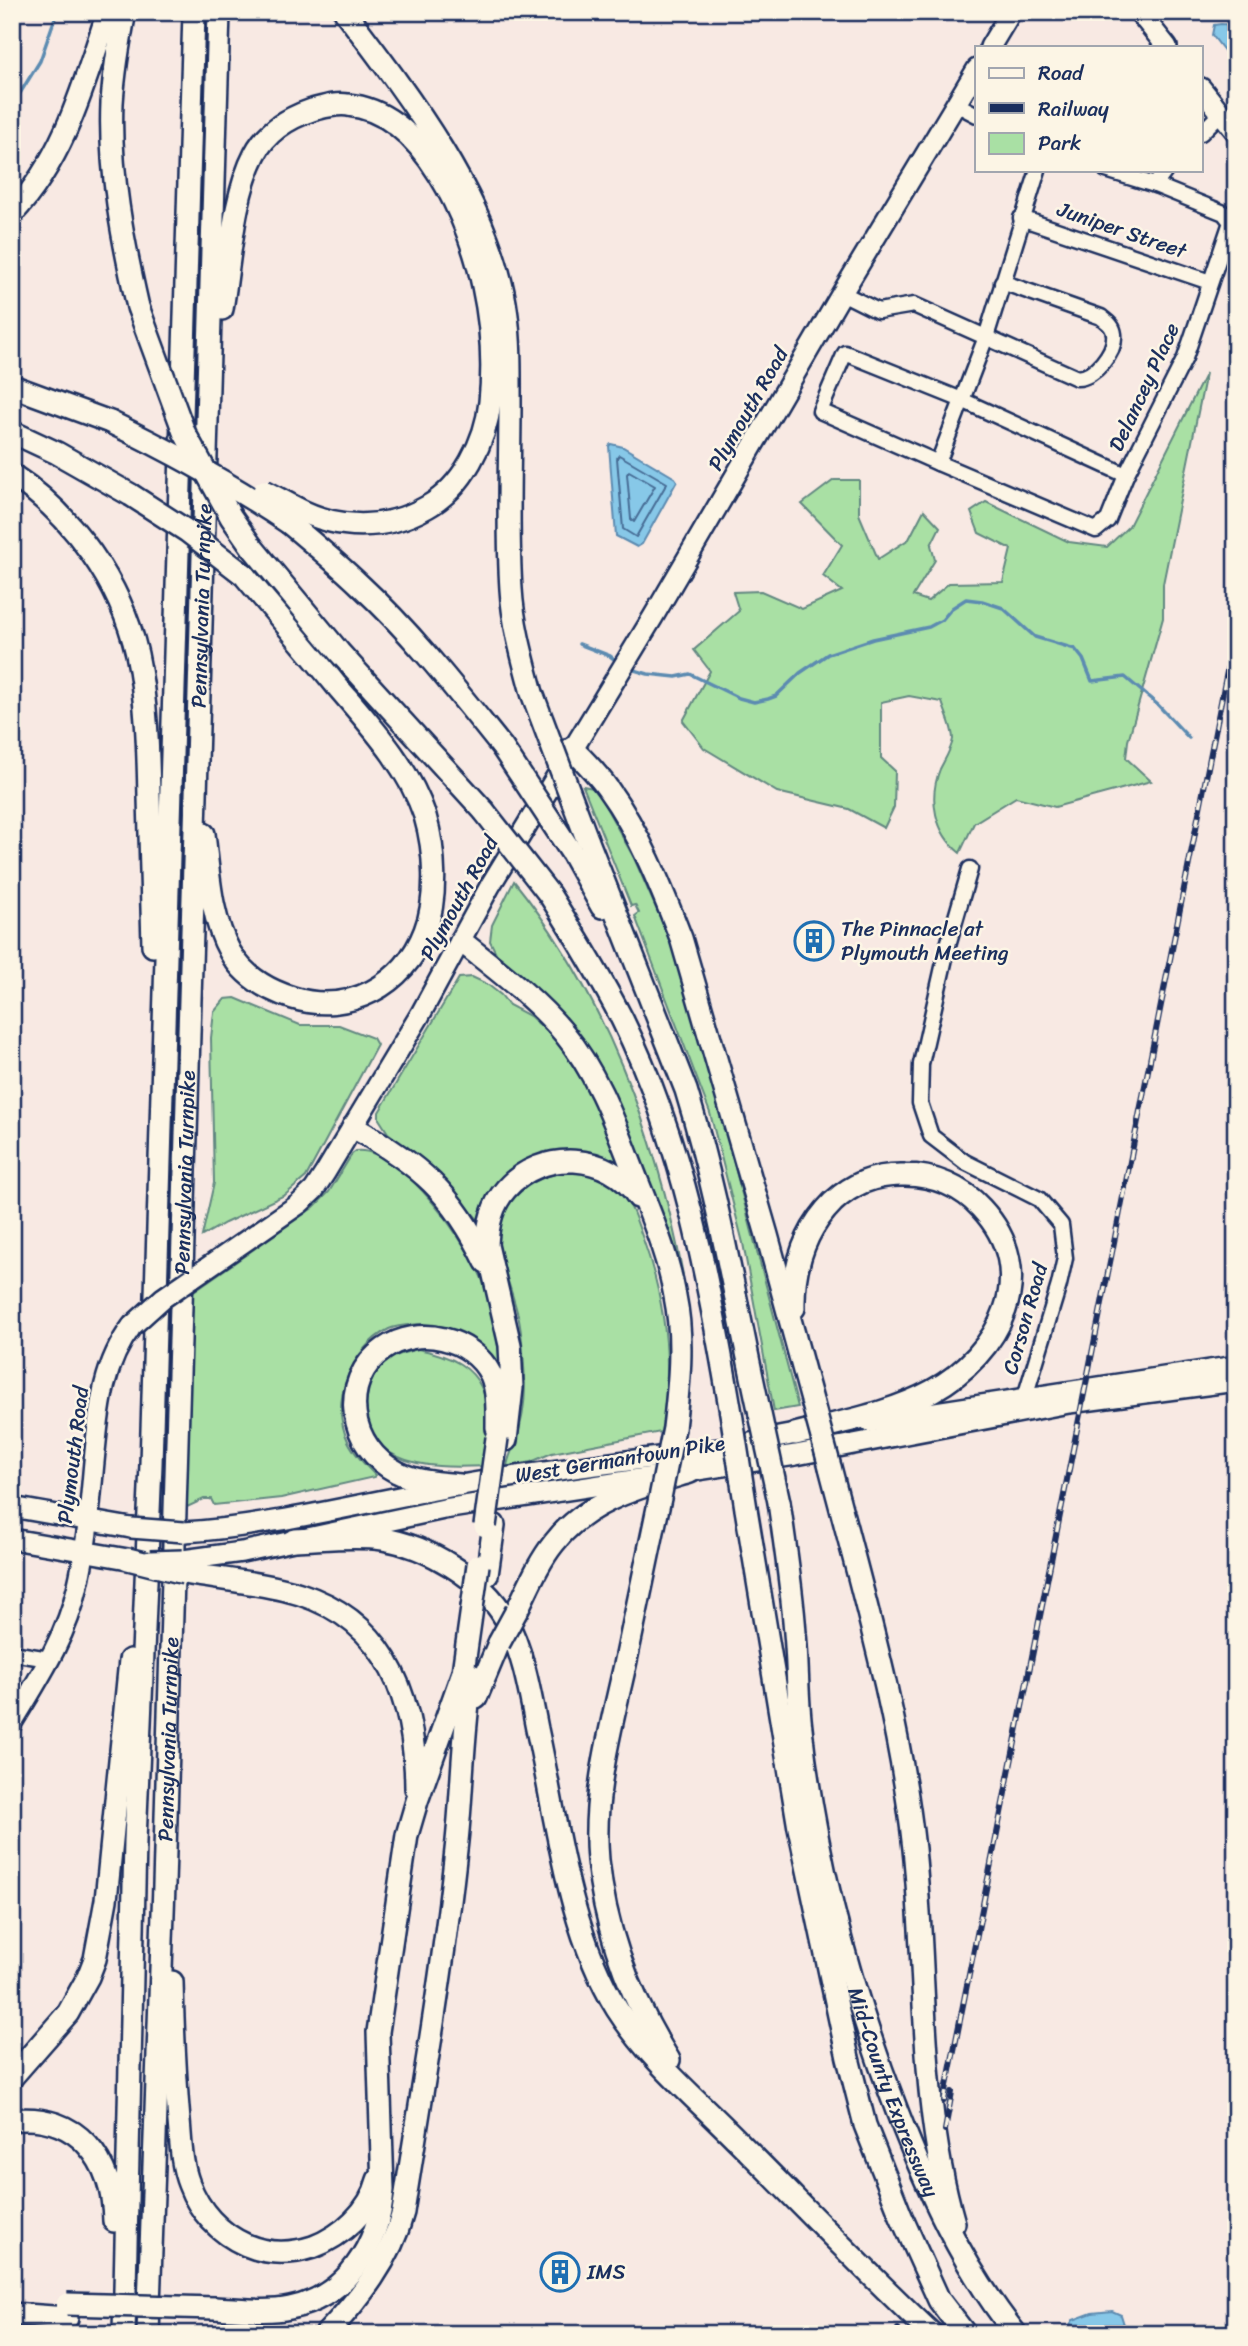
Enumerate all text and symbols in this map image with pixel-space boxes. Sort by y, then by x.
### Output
legend [975,46,1202,172]
text: Road [1038,54,1085,92]
text: Railway [1038,90,1109,128]
text: Park [1038,124,1081,162]
street label: Juniper Street [1051,190,1193,270]
street label: Delancey Place [1097,316,1191,458]
street label: Plymouth Road [697,338,800,478]
street label: Pennsylvania Turnpike [180,503,224,709]
street label: Plymouth Road [409,827,510,968]
place label: The Pinnacle at Plymouth Meeting [841,910,1009,972]
building icon: The Pinnacle at Plymouth Meeting [793,920,835,962]
street label: Pennsylvania Turnpike [163,1070,207,1275]
street label: Corson Road [991,1257,1060,1379]
street label: Plymouth Road [46,1382,101,1526]
street label: West Germantown Pike [512,1424,728,1494]
street label: Pennsylvania Turnpike [146,1637,190,1842]
street label: Mid-County Expressway [837,1982,950,2204]
building icon: IMS [539,2251,581,2293]
place label: IMS [586,2253,626,2291]

